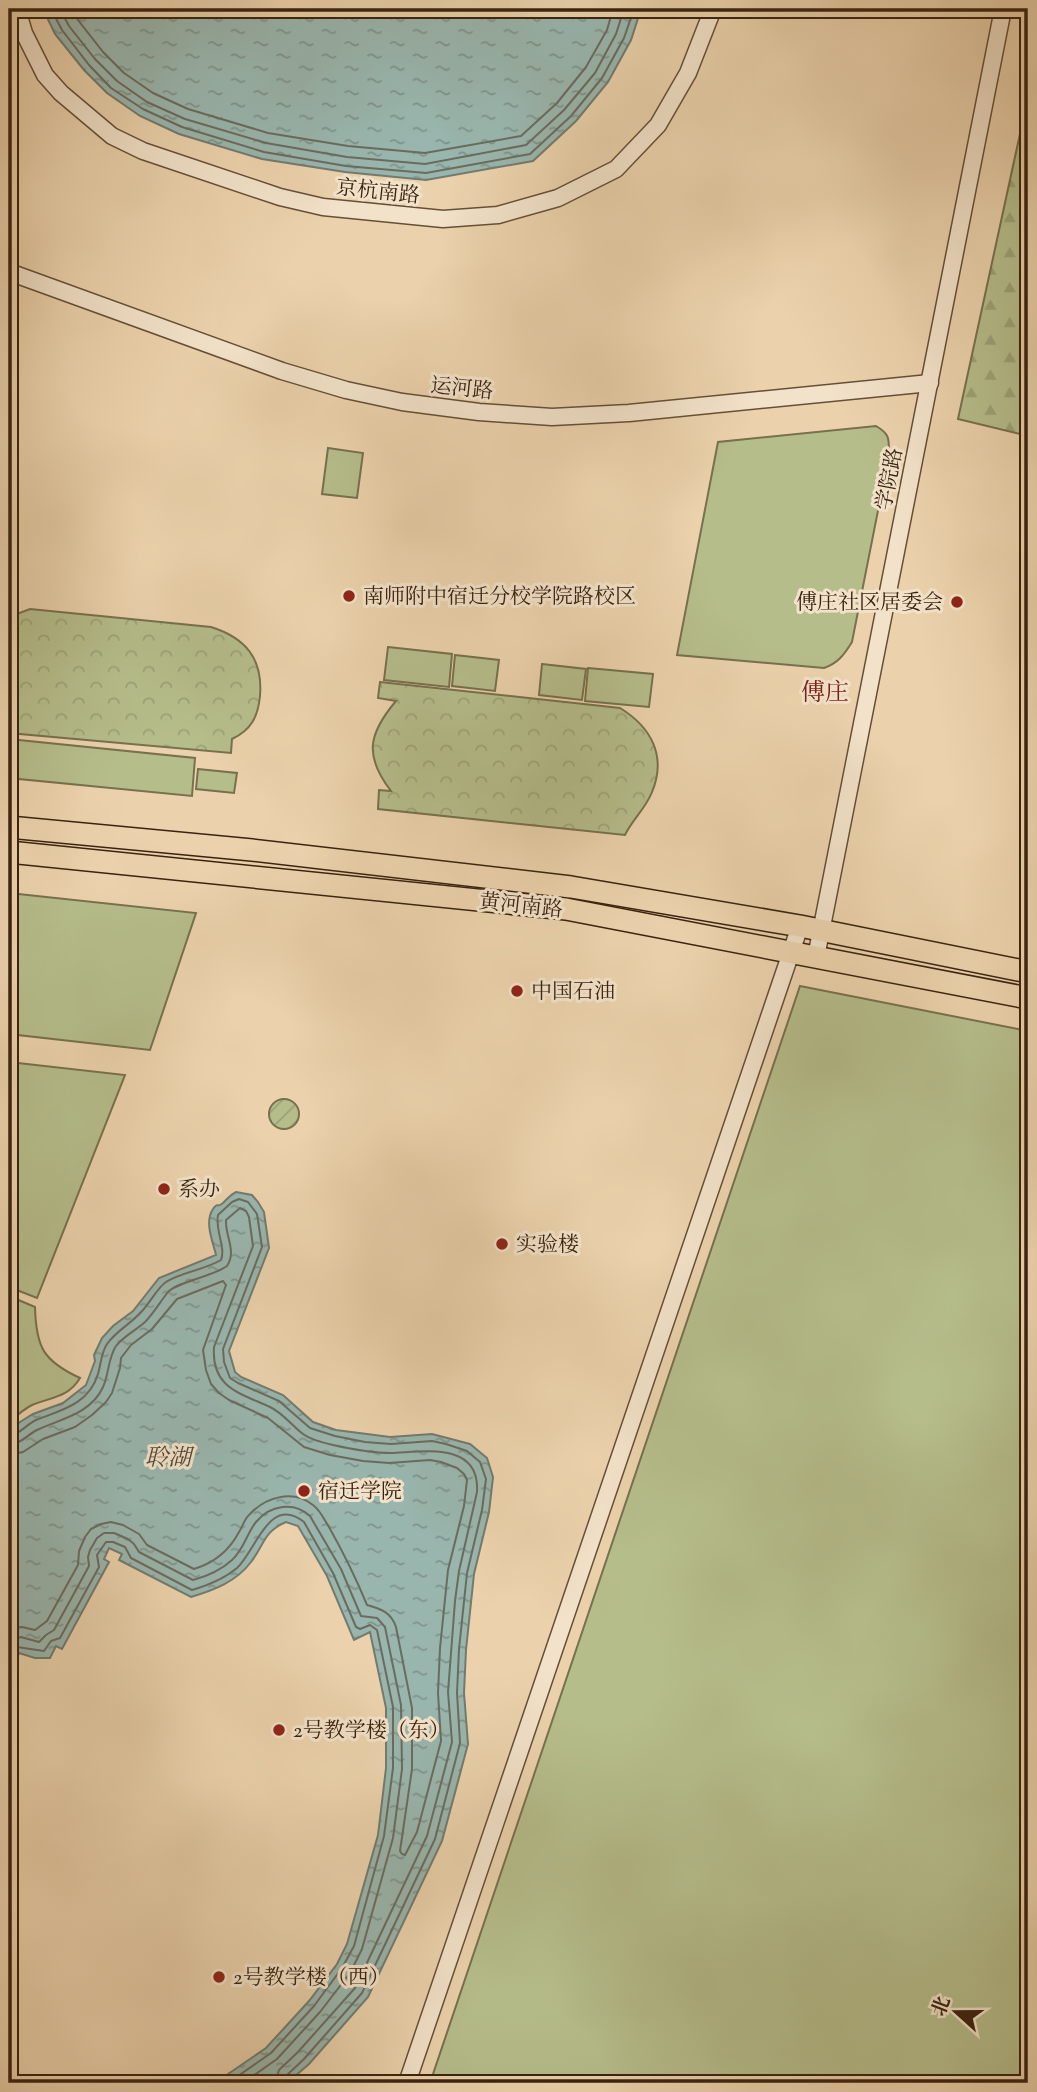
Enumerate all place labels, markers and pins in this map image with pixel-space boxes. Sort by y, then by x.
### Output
place label: 南师附中宿迁分校学院路校区 [363,583,636,613]
marker: 南师附中宿迁分校学院路校区 [341,588,357,604]
place label: 傅庄社区居委会 [796,589,943,619]
marker: 傅庄社区居委会 [949,594,965,610]
place label: 中国石油 [531,978,615,1008]
marker: 中国石油 [509,983,525,999]
place label: 系办 [178,1176,220,1206]
marker: 系办 [156,1181,172,1197]
place label: 实验楼 [516,1231,579,1261]
marker: 实验楼 [494,1236,510,1252]
place label: 宿迁学院 [318,1478,402,1508]
marker: 宿迁学院 [296,1483,312,1499]
place label: 2号教学楼（东） [293,1717,450,1747]
marker: 2号教学楼（东） [271,1722,287,1738]
place label: 2号教学楼（西） [233,1964,390,1994]
marker: 2号教学楼（西） [211,1969,227,1985]

